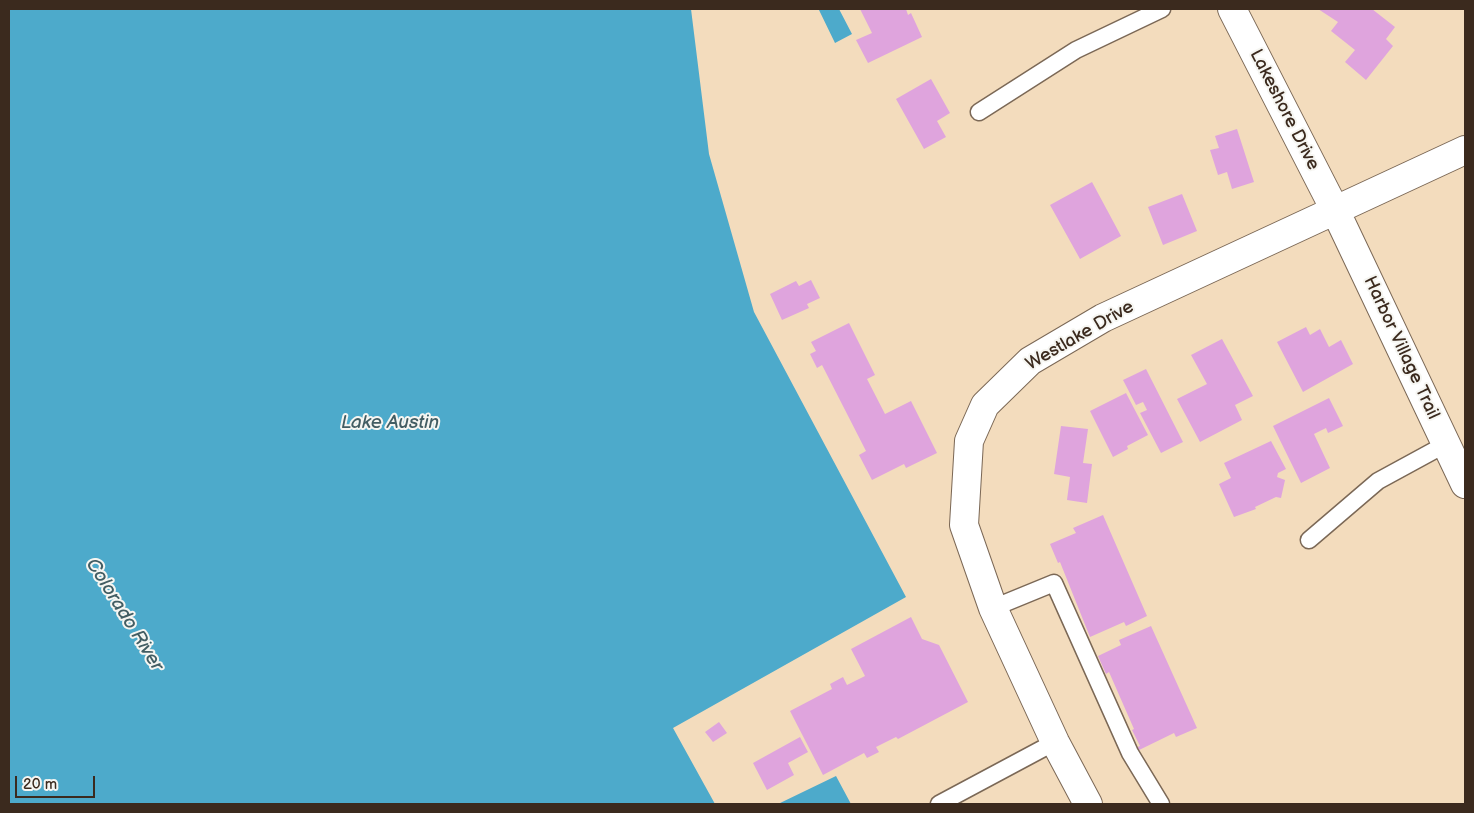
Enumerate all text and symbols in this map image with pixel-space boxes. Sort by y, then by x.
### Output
street label: Lakeshore Drive [1244,46,1324,174]
street label: Harbor Village Trail [1358,273,1444,423]
street label: Westlake Drive [1022,296,1138,376]
water label: Lake Austin [341,412,439,434]
water label: Colorado River [80,554,168,676]
scale bar [18,766,98,798]
text: 20 m [23,775,57,794]

